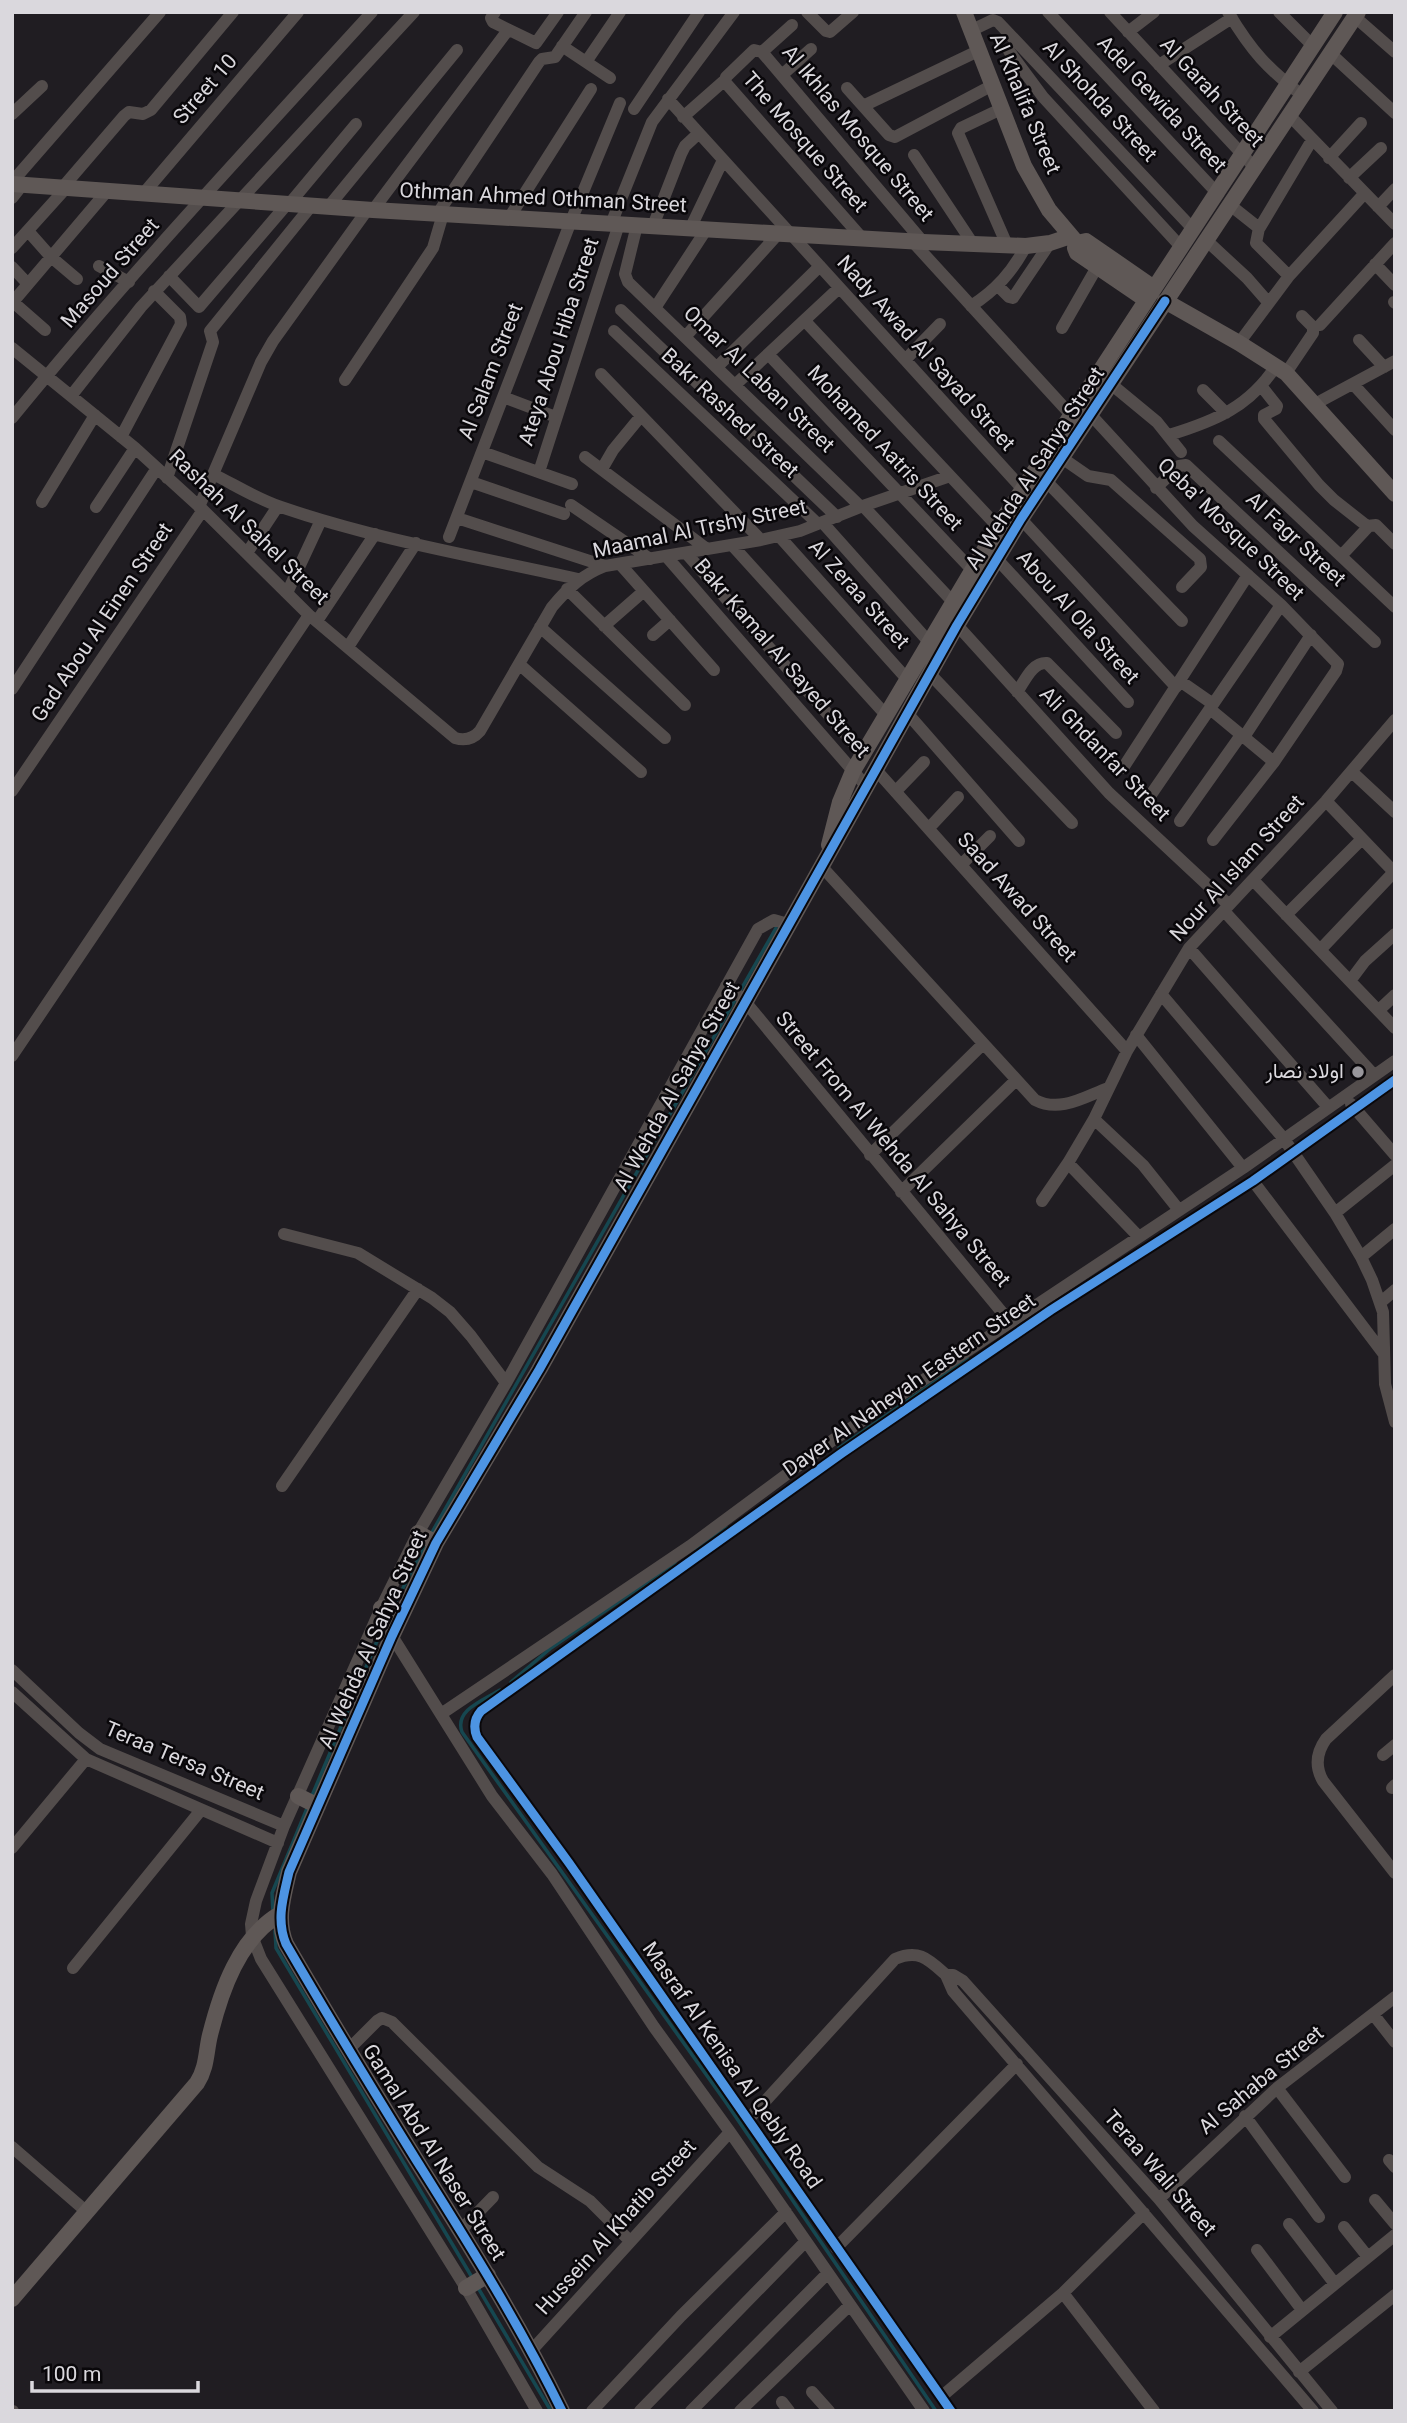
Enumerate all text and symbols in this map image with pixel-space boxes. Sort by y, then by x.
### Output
street label: Al Khalifa Street [979,28,1069,180]
street label: Adel Gewida Street [1088,29,1234,181]
street label: Al Garah Street [1151,30,1271,156]
street label: Al Shohda Street [1034,34,1164,171]
street label: Al Ikhlas Mosque Street [773,38,941,230]
street label: Street 10 [166,47,246,133]
street label: The Mosque Street [733,65,875,221]
street label: Othman Ahmed Othman Street [399,175,688,223]
street label: Masoud Street [54,211,168,337]
street label: Ateya Abou Hiba Street [511,233,609,450]
street label: Nady Awad Al Sayad Street [828,249,1022,460]
street label: Al Salam Street [451,299,533,445]
street label: Omar Al Laban Street [675,299,842,461]
street label: Bakr Rashed Street [652,341,806,487]
street label: Mohamed Aatris Street [798,359,970,539]
street label: Al Wehda Al Sahya Street [958,361,1114,577]
street label: Rashah Al Sahel Street [160,442,336,614]
street label: Qeba' Mosque Street [1149,451,1311,609]
street label: Al Fagr Street [1237,485,1353,595]
street label: Maamal Al Trshy Street [590,491,810,569]
street label: Gad Abou Al Einen Street [24,516,182,730]
street label: Al Zeraa Street [799,532,917,658]
street label: Abou Al Ola Street [1007,543,1147,693]
street label: Bakr Kamal Al Sayed Street [685,552,877,766]
street label: Ali Ghdanfar Street [1031,680,1177,830]
street label: Nour Al Islam Street [1163,788,1313,950]
street label: Saad Awad Street [948,825,1084,971]
street label: Al Wehda Al Sahya Street [606,975,750,1198]
street label: Street From Al Wehda Al Sahya Street [766,1005,1018,1295]
place label: اولاد نصار [1264,1056,1344,1089]
marker: اولاد نصار [1350,1064,1366,1080]
street label: Dayer Al Naheyah Eastern Street [777,1286,1043,1486]
street label: Al Wehda Al Sahya Street [311,1525,437,1755]
street label: Teraa Tersa Street [99,1713,269,1811]
street label: Masraf Al Kenisa Al Qebly Road [633,1936,829,2196]
street label: Al Sahaba Street [1192,2018,1332,2144]
street label: Gamal Abd Al Naser Street [353,2038,513,2268]
street label: Teraa Wali Street [1094,2103,1224,2245]
street label: Hussein Al Khatib Street [529,2132,705,2323]
scale bar [32,2350,198,2394]
text: 100 m [42,2359,101,2392]

